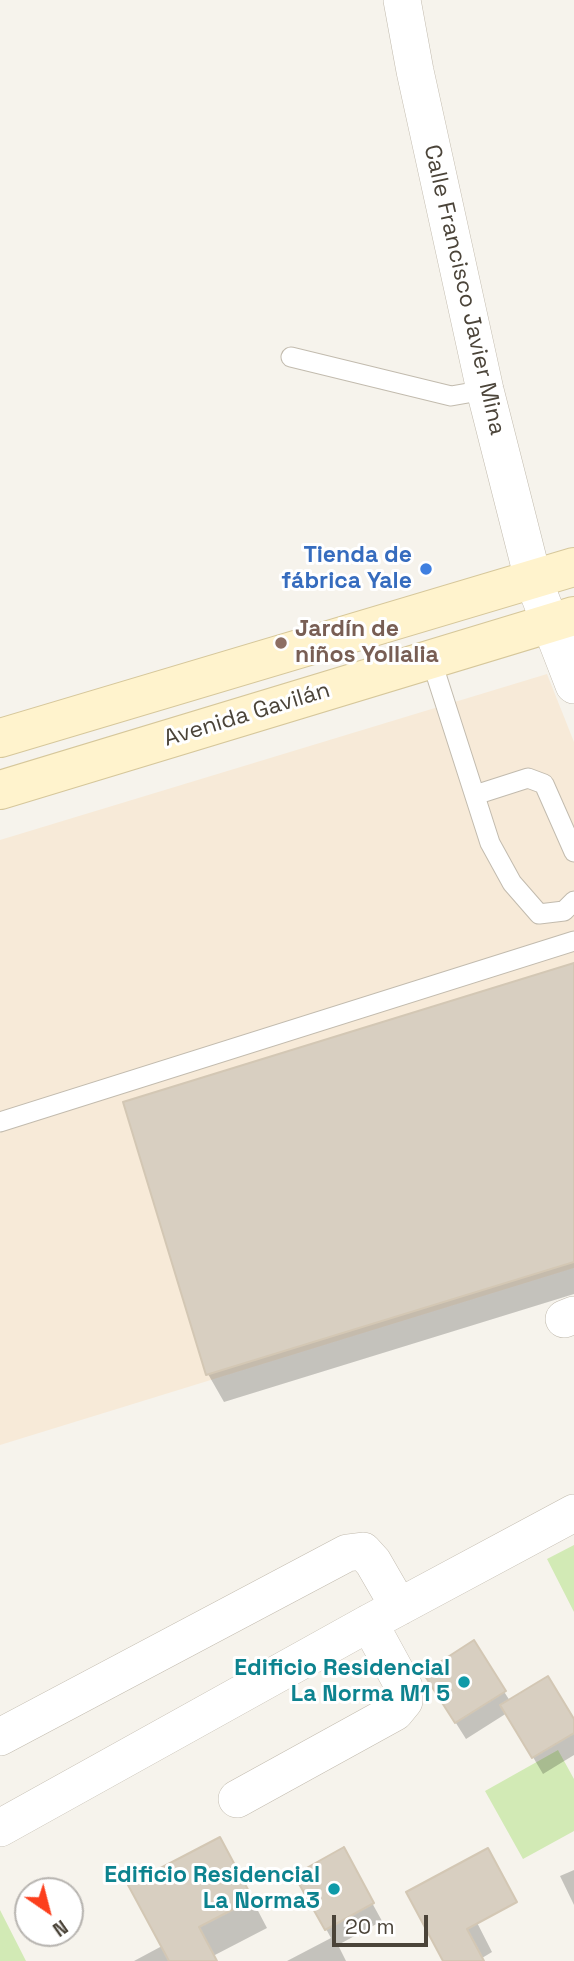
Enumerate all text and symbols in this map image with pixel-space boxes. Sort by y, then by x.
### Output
street label: Calle Francisco Javier Mina [417,142,511,438]
place label: Tienda de fábrica Yale [281,542,412,596]
marker: Tienda de fábrica Yale [418,561,434,577]
place label: Jardín de niños Yollalia [295,616,439,670]
marker: Jardín de niños Yollalia [273,635,289,651]
street label: Avenida Gavilán [161,677,333,753]
place label: Edificio Residencial La Norma M1 5 [234,1655,450,1709]
marker: Edificio Residencial La Norma M1 5 [456,1674,472,1690]
place label: Edificio Residencial La Norma3 [104,1862,320,1916]
north arrow [14,1877,84,1947]
marker: Edificio Residencial La Norma3 [326,1881,342,1897]
scale bar [336,1902,432,1946]
text: 20 m [345,1913,395,1940]
text: N [48,1914,73,1942]

